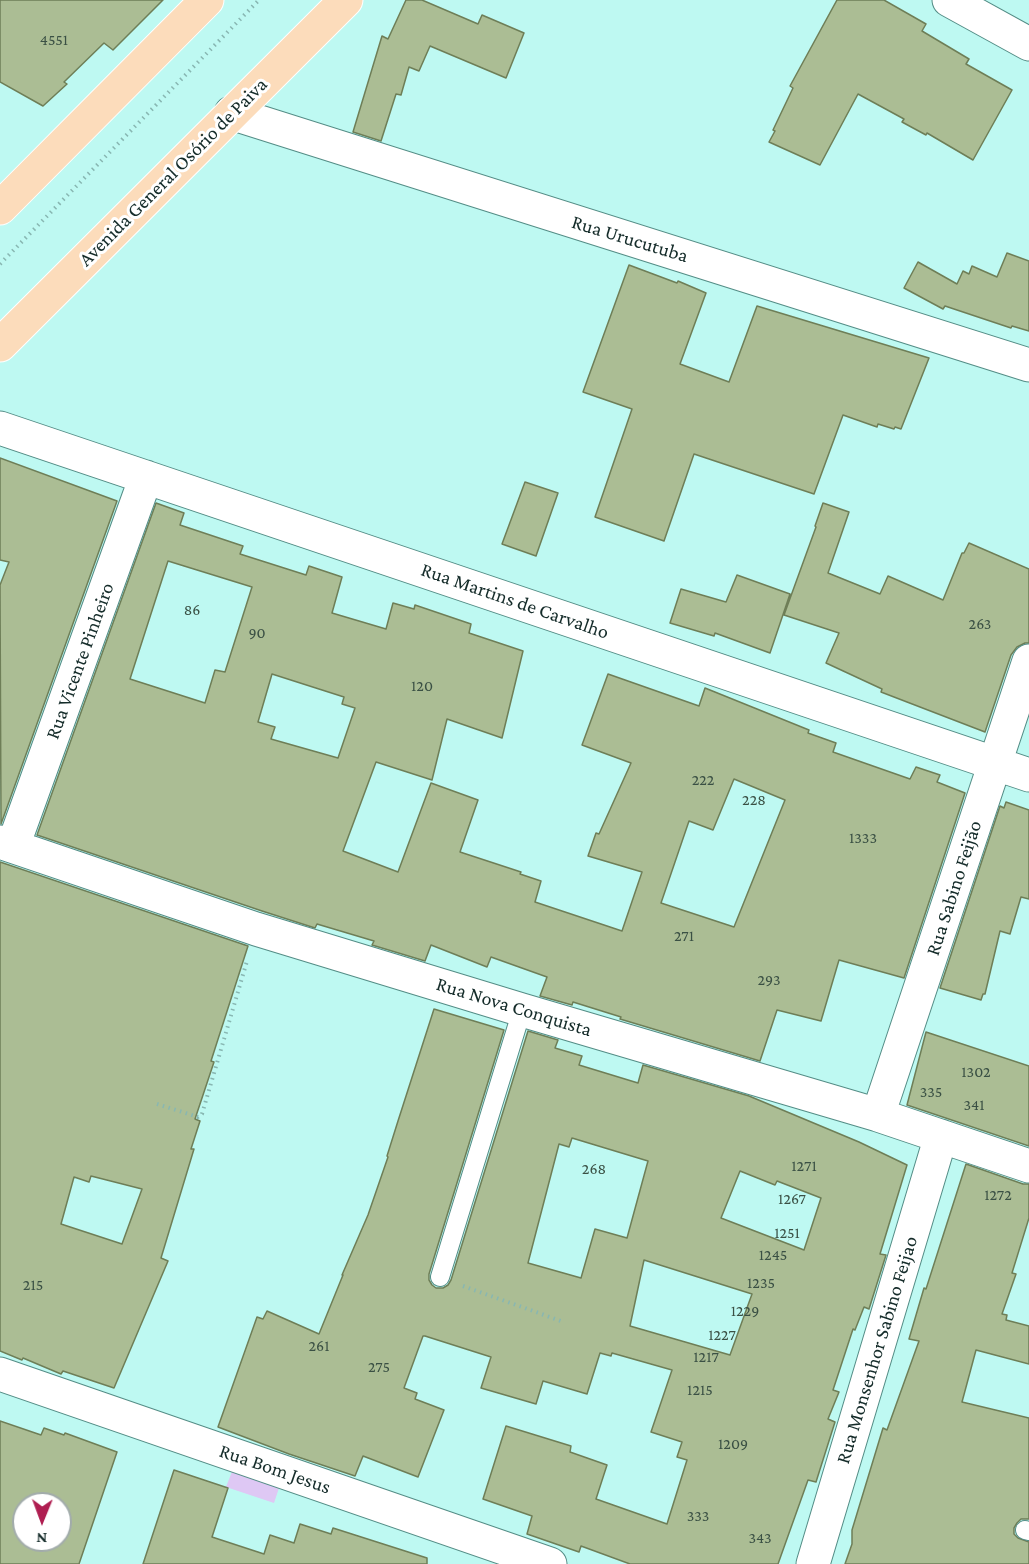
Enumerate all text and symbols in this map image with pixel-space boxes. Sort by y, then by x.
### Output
house number: 4551 [40,30,68,50]
street label: Avenida General Osório de Paiva [74,73,272,271]
street label: Rua Urucutuba [569,210,691,268]
street label: Rua Martins de Carvalho [418,558,612,644]
street label: Rua Vicente Pinheiro [41,579,119,743]
house number: 86 [184,600,200,620]
house number: 263 [969,614,991,634]
house number: 90 [248,623,266,643]
house number: 120 [411,676,433,696]
house number: 222 [692,770,714,790]
house number: 228 [742,790,766,810]
street label: Rua Sabino Feijão [921,817,987,959]
house number: 1333 [849,828,877,848]
house number: 271 [674,926,694,946]
house number: 293 [757,970,781,990]
street label: Rua Nova Conquista [433,972,595,1042]
house number: 1302 [961,1062,991,1082]
house number: 335 [920,1082,942,1102]
house number: 341 [963,1095,985,1115]
house number: 1271 [791,1156,817,1176]
house number: 268 [582,1159,606,1179]
house number: 1272 [984,1185,1012,1205]
house number: 1267 [778,1189,806,1209]
house number: 1251 [774,1223,800,1243]
street label: Rua Monsenhor Sabino Feijao [831,1233,923,1467]
house number: 1245 [759,1245,787,1265]
house number: 1235 [747,1273,775,1293]
house number: 215 [23,1275,43,1295]
house number: 1229 [731,1301,759,1321]
house number: 1227 [708,1325,736,1345]
house number: 261 [308,1336,330,1356]
house number: 1217 [693,1347,719,1367]
house number: 275 [368,1357,390,1377]
house number: 1215 [687,1380,713,1400]
house number: 1209 [718,1434,748,1454]
street label: Rua Bom Jesus [216,1439,334,1499]
north arrow [12,1492,72,1552]
house number: 333 [687,1506,709,1526]
house number: 343 [748,1528,772,1548]
text: N [36,1530,47,1547]

